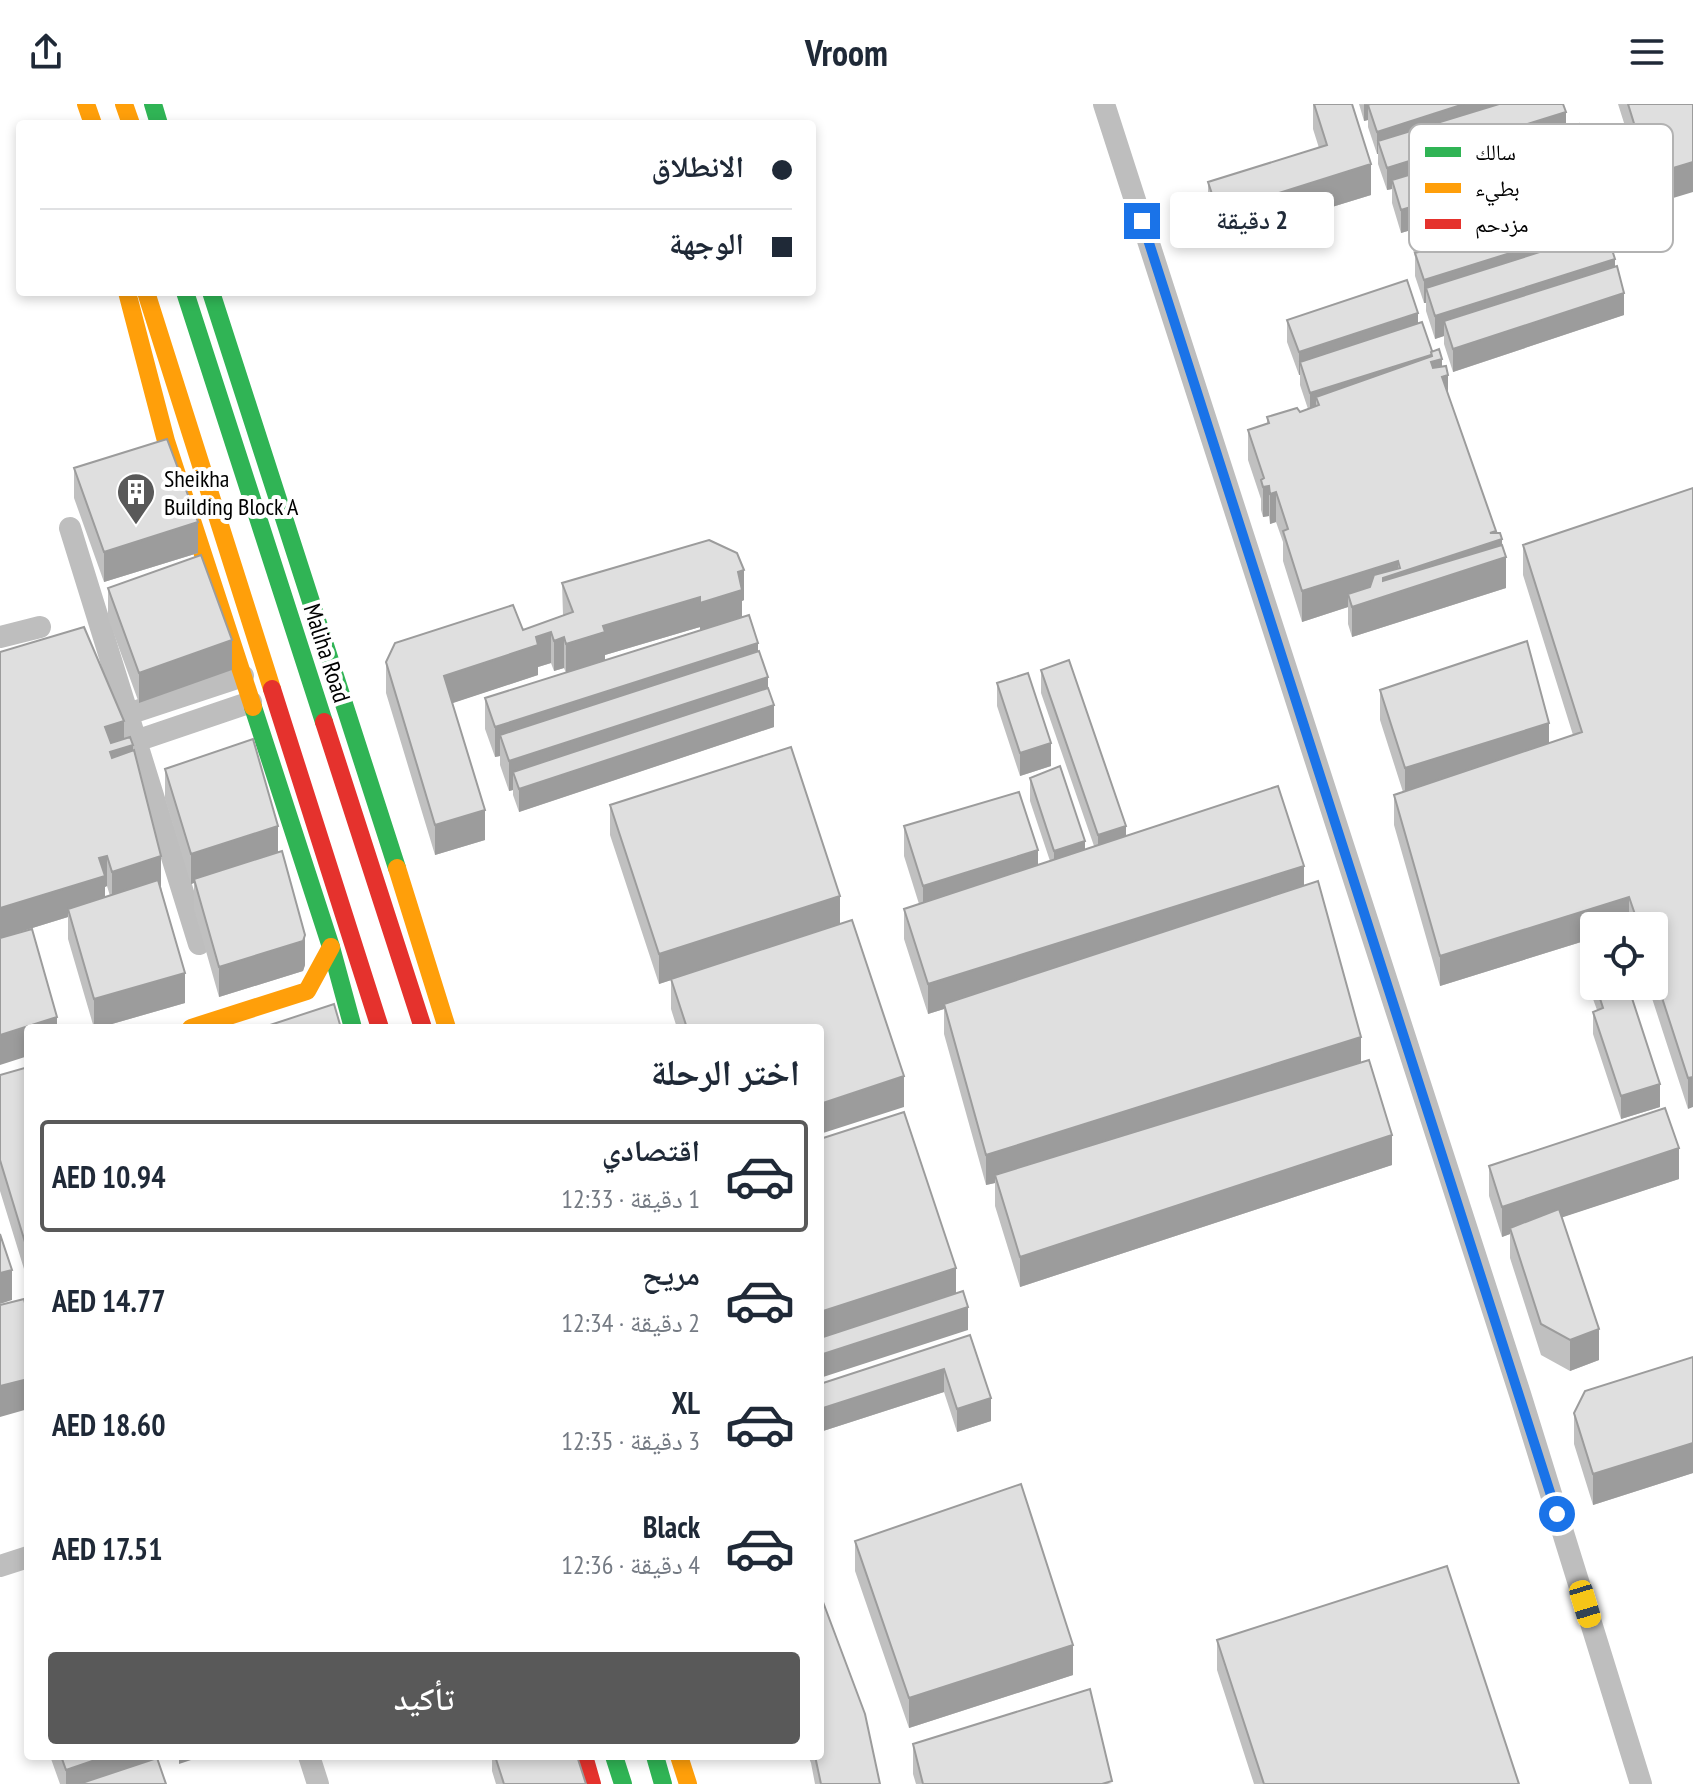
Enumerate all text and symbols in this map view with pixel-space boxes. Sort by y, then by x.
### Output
text: Vroom [805,29,888,76]
icon: share [24,30,68,74]
icon: menu [1625,30,1669,74]
legend [1409,124,1673,252]
text: سالك [1475,138,1516,166]
text: الانطلاق [651,146,744,185]
text: بطيء [1475,174,1520,206]
callout: 2 دقيقة [1170,193,1334,249]
route end [1124,203,1160,239]
text: 2 دقيقة [1216,203,1288,236]
text: مزدحم [1475,210,1529,239]
text: الوجهة [669,223,744,262]
place label: Sheikha Building Block A [164,463,299,522]
building icon: Sheikha Building Block A [115,471,157,526]
street label: Maliha Road [297,600,357,706]
map controls [1580,912,1668,1000]
button: locate [1580,912,1668,1000]
text: اختر الرحلة [651,1048,800,1095]
text: اقتصادي [602,1130,700,1169]
icon: car [724,1140,796,1212]
text: AED 10.94 [52,1157,166,1196]
text: 1 دقيقة · 12:33 [561,1182,700,1215]
text: مريح [642,1254,700,1293]
icon: car [724,1264,796,1336]
text: AED 14.77 [52,1281,166,1320]
text: 2 دقيقة · 12:34 [561,1306,700,1339]
text: XL [671,1383,700,1422]
icon: car [724,1388,796,1460]
text: AED 18.60 [52,1405,166,1444]
text: 3 دقيقة · 12:35 [561,1424,700,1457]
route start [1539,1496,1575,1532]
text: Black [643,1507,700,1546]
icon: car [724,1512,796,1584]
text: AED 17.51 [52,1529,163,1568]
text: 4 دقيقة · 12:36 [561,1548,700,1581]
car [1567,1578,1603,1630]
button: تأكيد [48,1652,800,1744]

